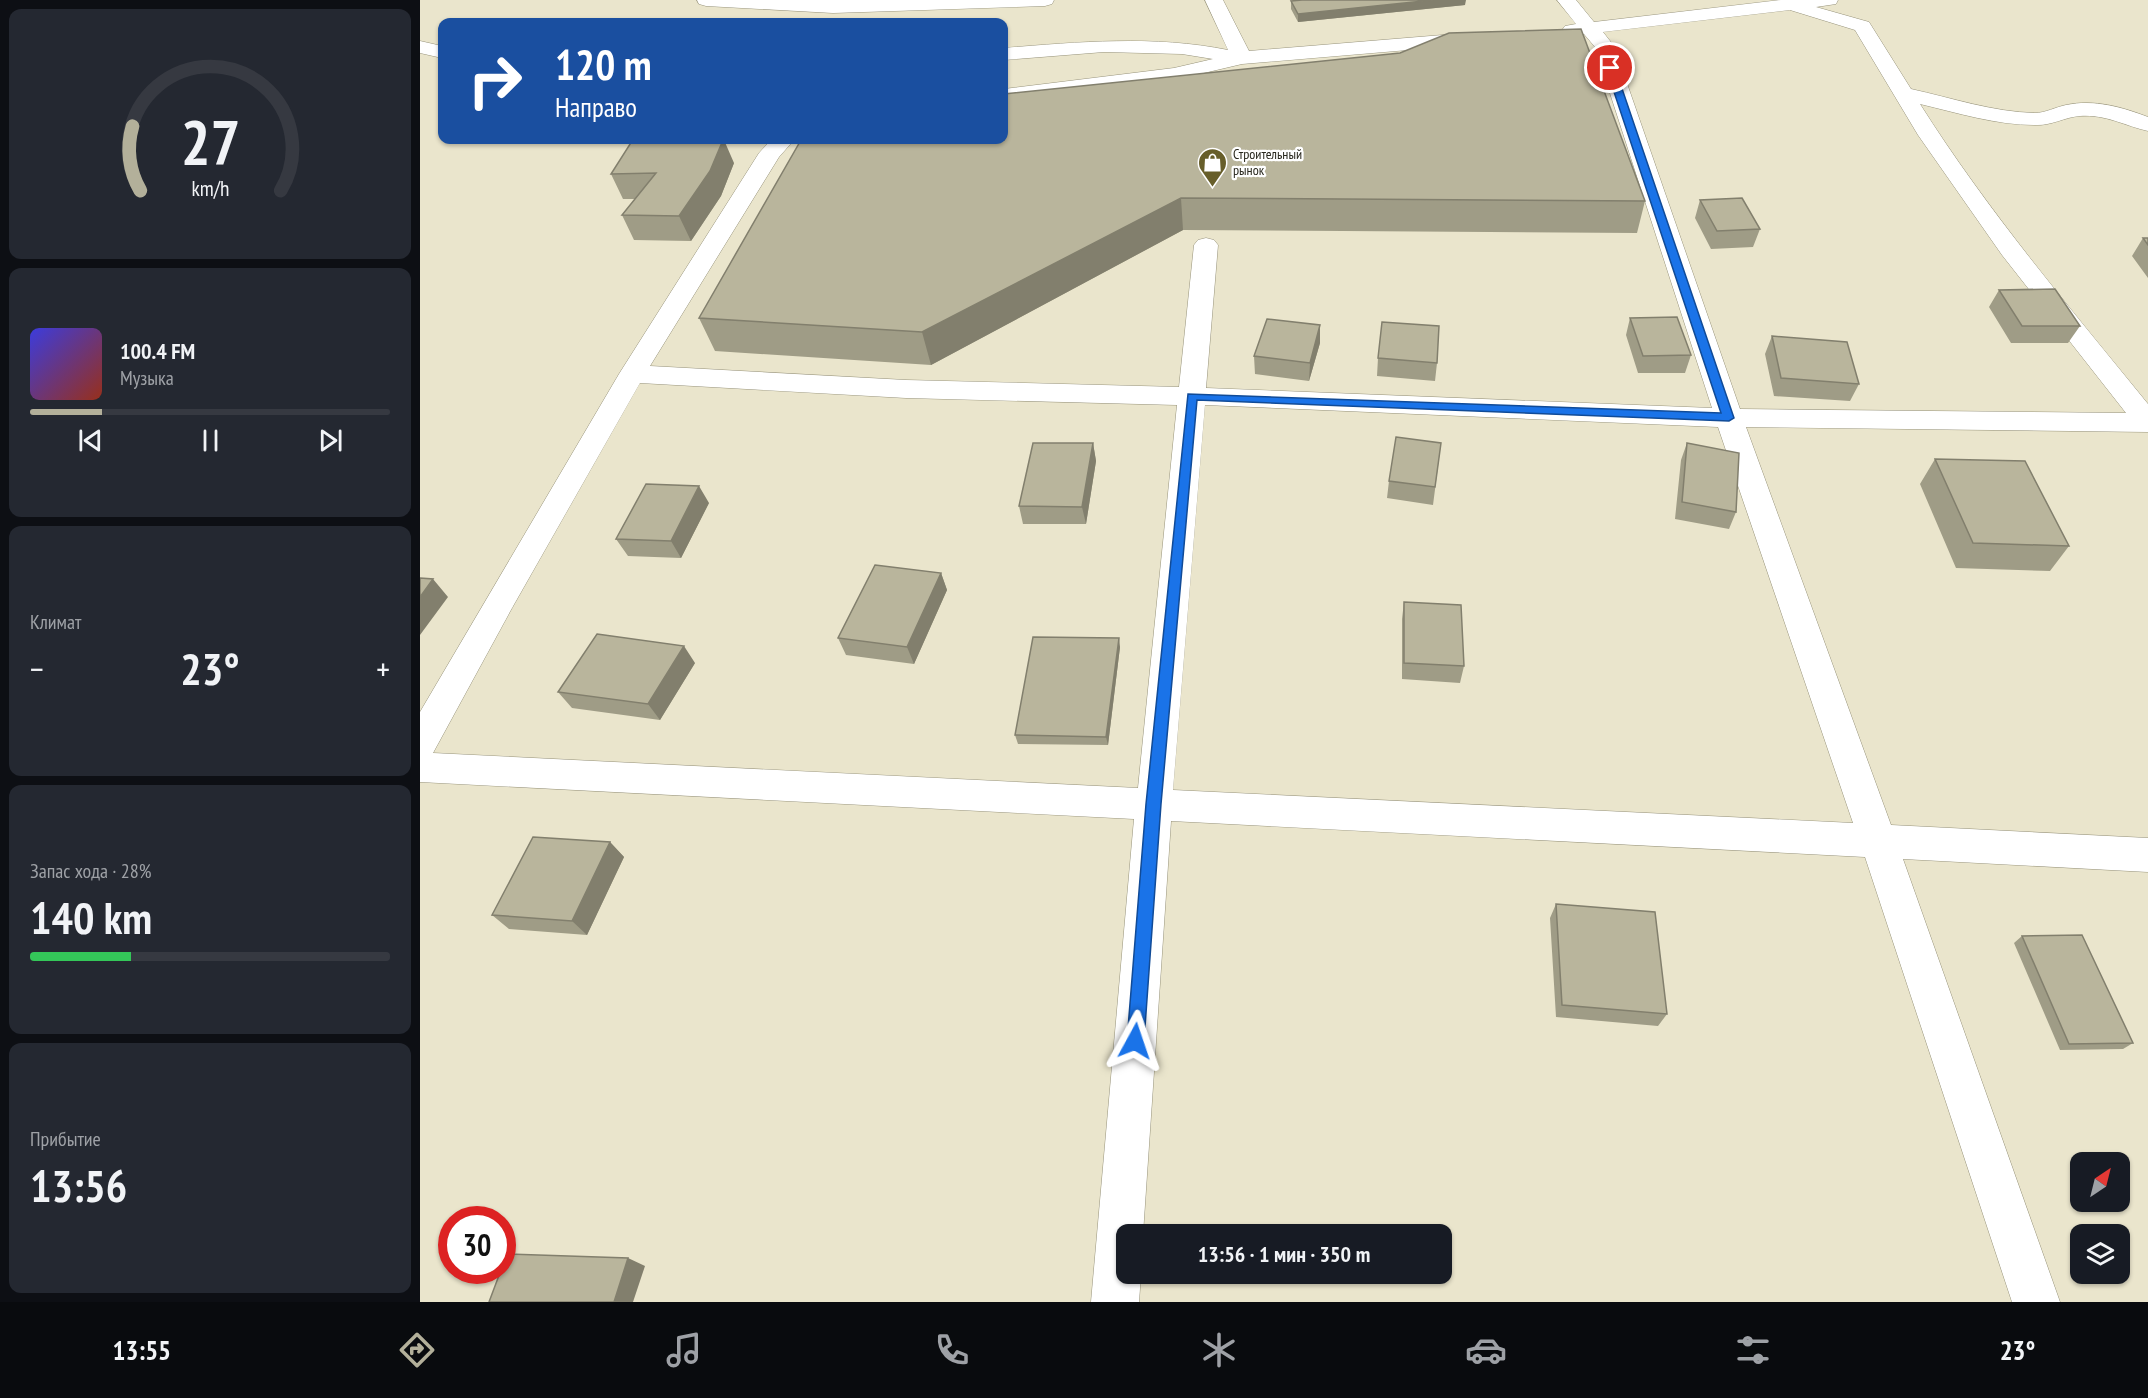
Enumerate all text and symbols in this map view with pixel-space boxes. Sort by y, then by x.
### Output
text: 120 m [555,37,652,92]
icon: right [456,42,534,120]
pin [1584,42,1635,93]
icon: arrive [1593,51,1626,84]
text: Направо [555,90,637,124]
text: 27 [180,101,240,182]
place label: Строительный рынок [1233,145,1302,179]
shop icon: Строительный рынок [1196,146,1228,188]
text: km/h [191,174,229,202]
text: 100.4 FM [120,337,195,365]
text: Музыка [120,365,174,391]
icon: previous [74,424,107,457]
icon: pause [194,424,227,457]
icon: next [314,424,347,457]
text: Климат [30,609,81,635]
text: 23° [180,639,240,697]
text: − [30,647,44,690]
text: + [376,647,390,690]
text: Запас хода · 28% [30,858,151,884]
text: 140 km [30,888,152,946]
position arrow [1103,1009,1167,1073]
text: Прибытие [30,1126,101,1152]
north arrow [2070,1152,2130,1212]
map controls [2070,1152,2130,1284]
text: 13:56 [30,1156,127,1214]
speed limit sign: 30 [438,1206,516,1284]
button: layers [2070,1224,2130,1284]
text: 13:56 · 1 мин · 350 m [1198,1240,1370,1268]
icon: directions [396,1329,438,1371]
icon: music [663,1329,705,1371]
icon: phone [931,1329,973,1371]
icon: climate [1198,1329,1240,1371]
icon: car [1465,1329,1507,1371]
icon: filters [1732,1329,1774,1371]
text: 13:55 [113,1333,171,1367]
text: 23° [2000,1333,2035,1367]

